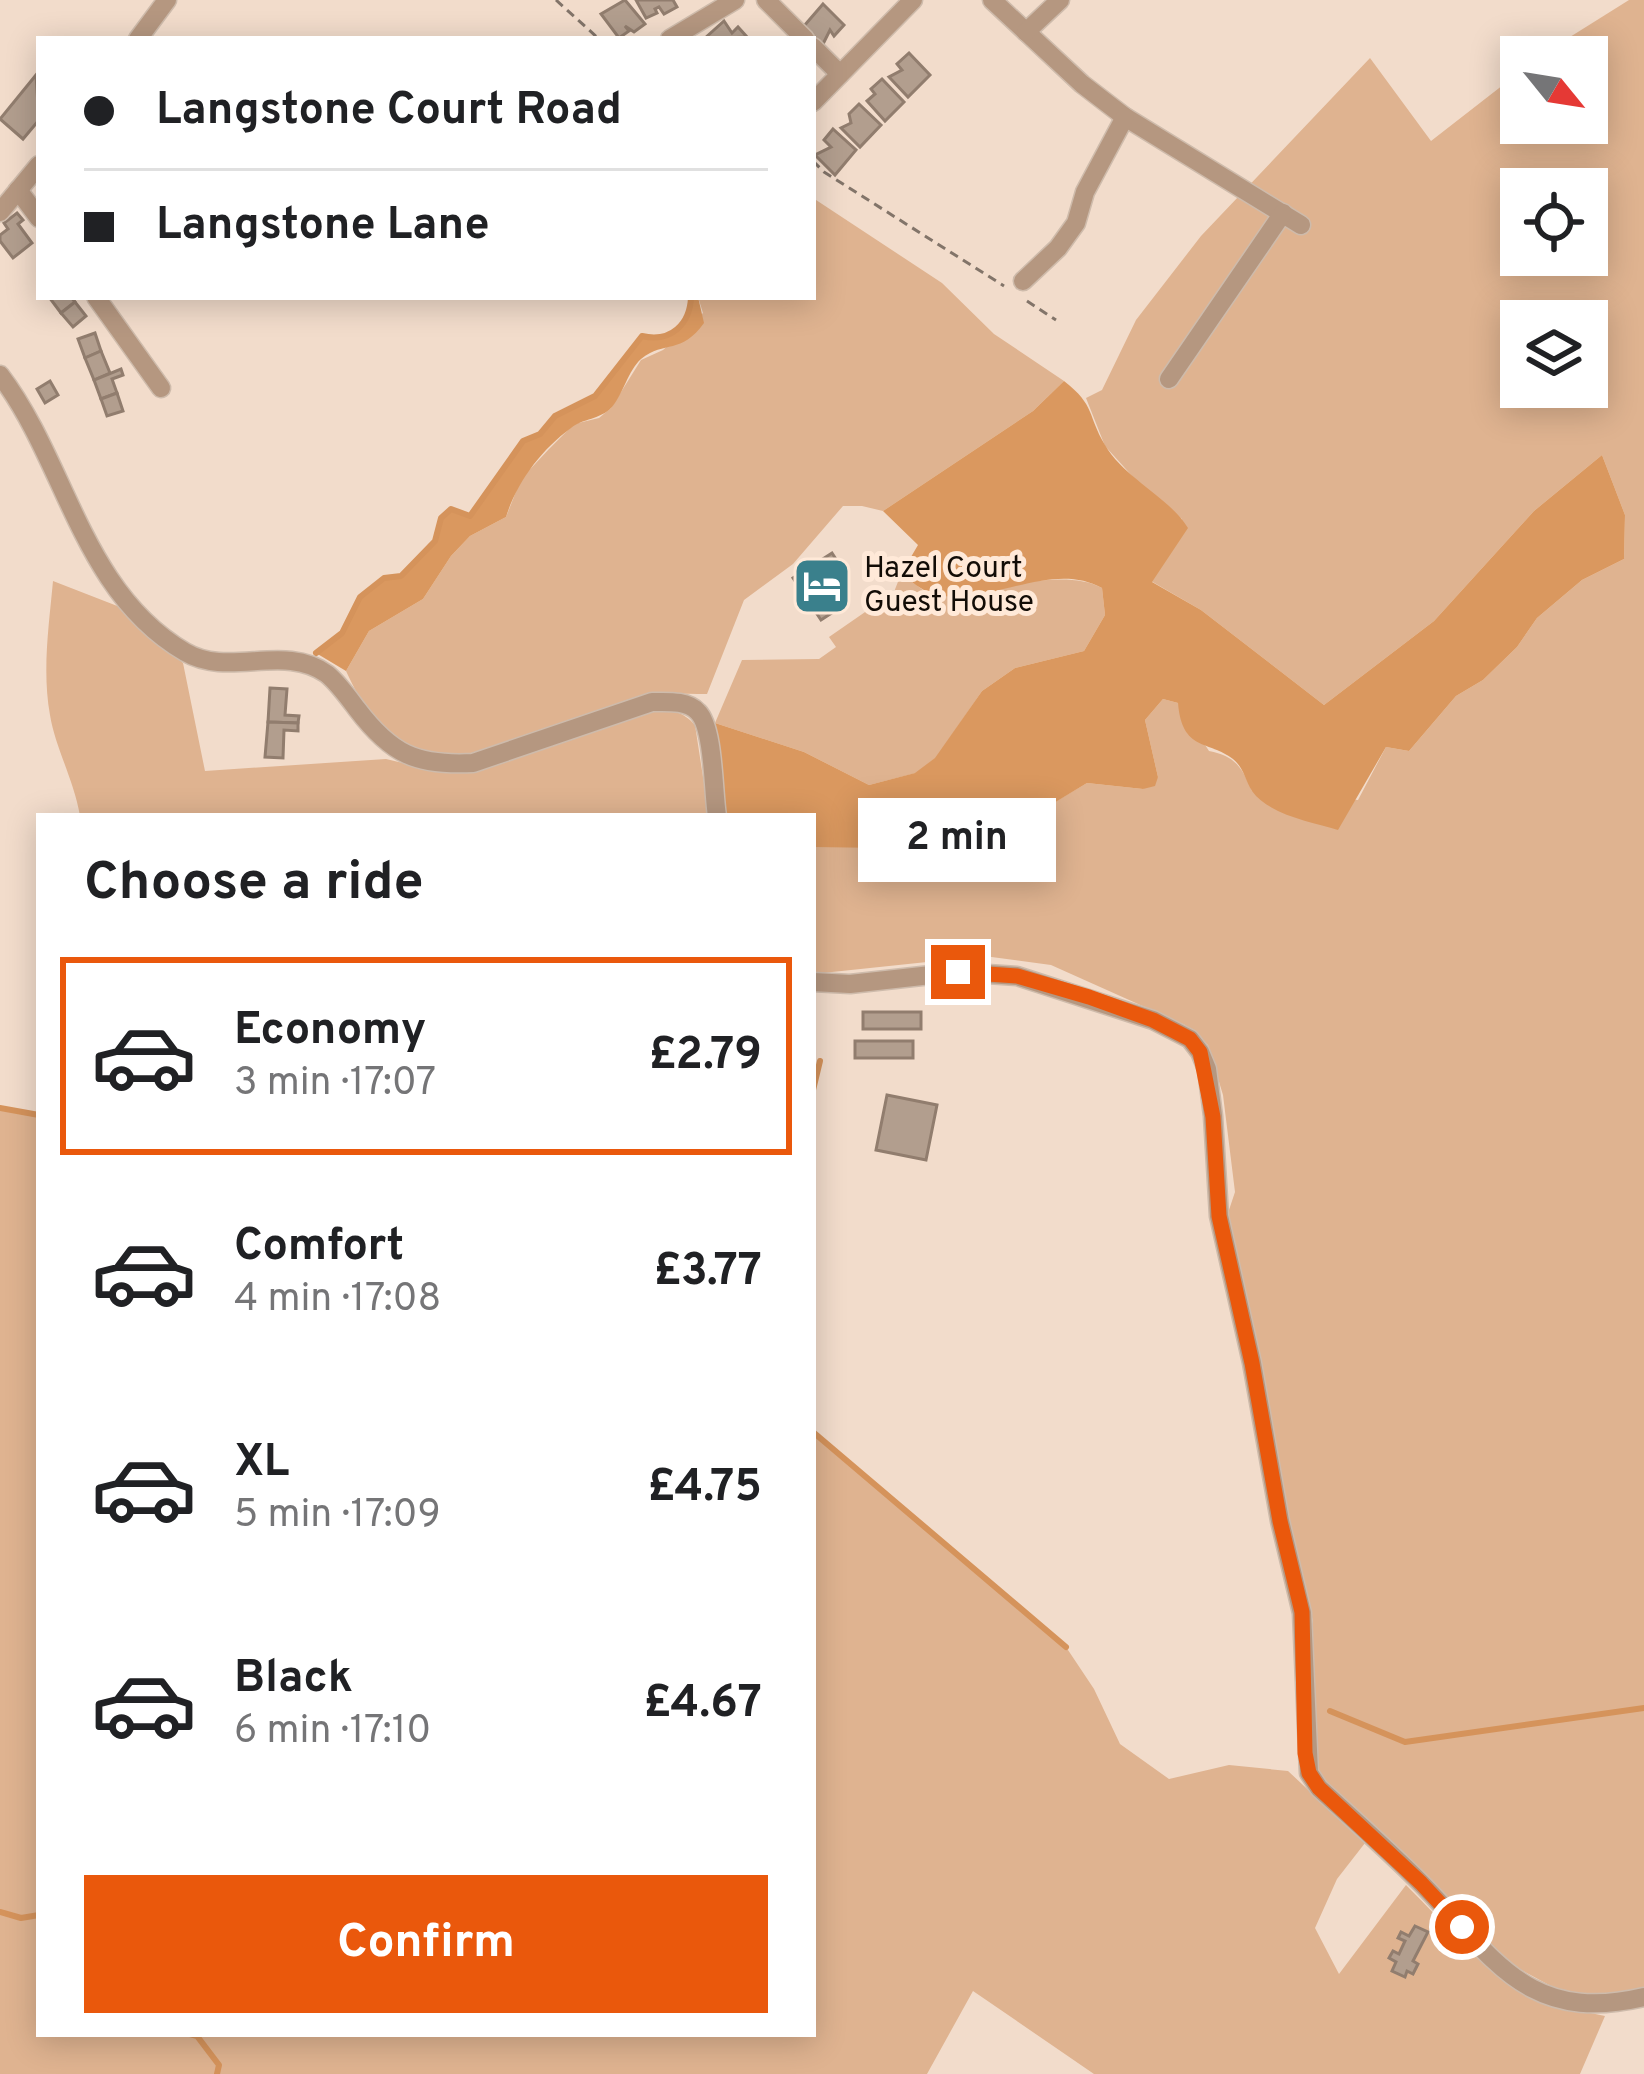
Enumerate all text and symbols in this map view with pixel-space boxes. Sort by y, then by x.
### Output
north arrow [1500,36,1608,144]
map controls [1500,36,1608,408]
text: Langstone Court Road [156,83,622,140]
button: locate [1500,168,1608,276]
text: Langstone Lane [156,198,490,255]
button: layers [1500,300,1608,408]
place label: Hazel Court Guest House [864,551,1034,622]
hotel icon: Hazel Court Guest House [791,555,853,617]
callout: 2 min [859,798,1057,882]
text: 2 min [906,815,1008,864]
text: Choose a ride [84,850,424,919]
route end [931,945,985,999]
icon: car [90,1002,198,1110]
text: Economy [234,1003,426,1060]
text: £2.79 [648,1028,762,1085]
text: 3 min · 17:07 [234,1060,436,1109]
icon: car [90,1218,198,1326]
text: Comfort [234,1219,404,1276]
text: £3.77 [654,1244,762,1301]
text: 4 min · 17:08 [234,1276,441,1325]
icon: car [90,1434,198,1542]
text: XL [234,1435,289,1492]
text: £4.75 [647,1460,762,1517]
text: 5 min · 17:09 [234,1492,441,1541]
icon: car [90,1650,198,1758]
text: Black [234,1651,353,1708]
text: £4.67 [643,1676,762,1733]
text: 6 min · 17:10 [234,1708,431,1757]
button: Confirm [84,1875,768,2013]
route start [1435,1900,1489,1954]

